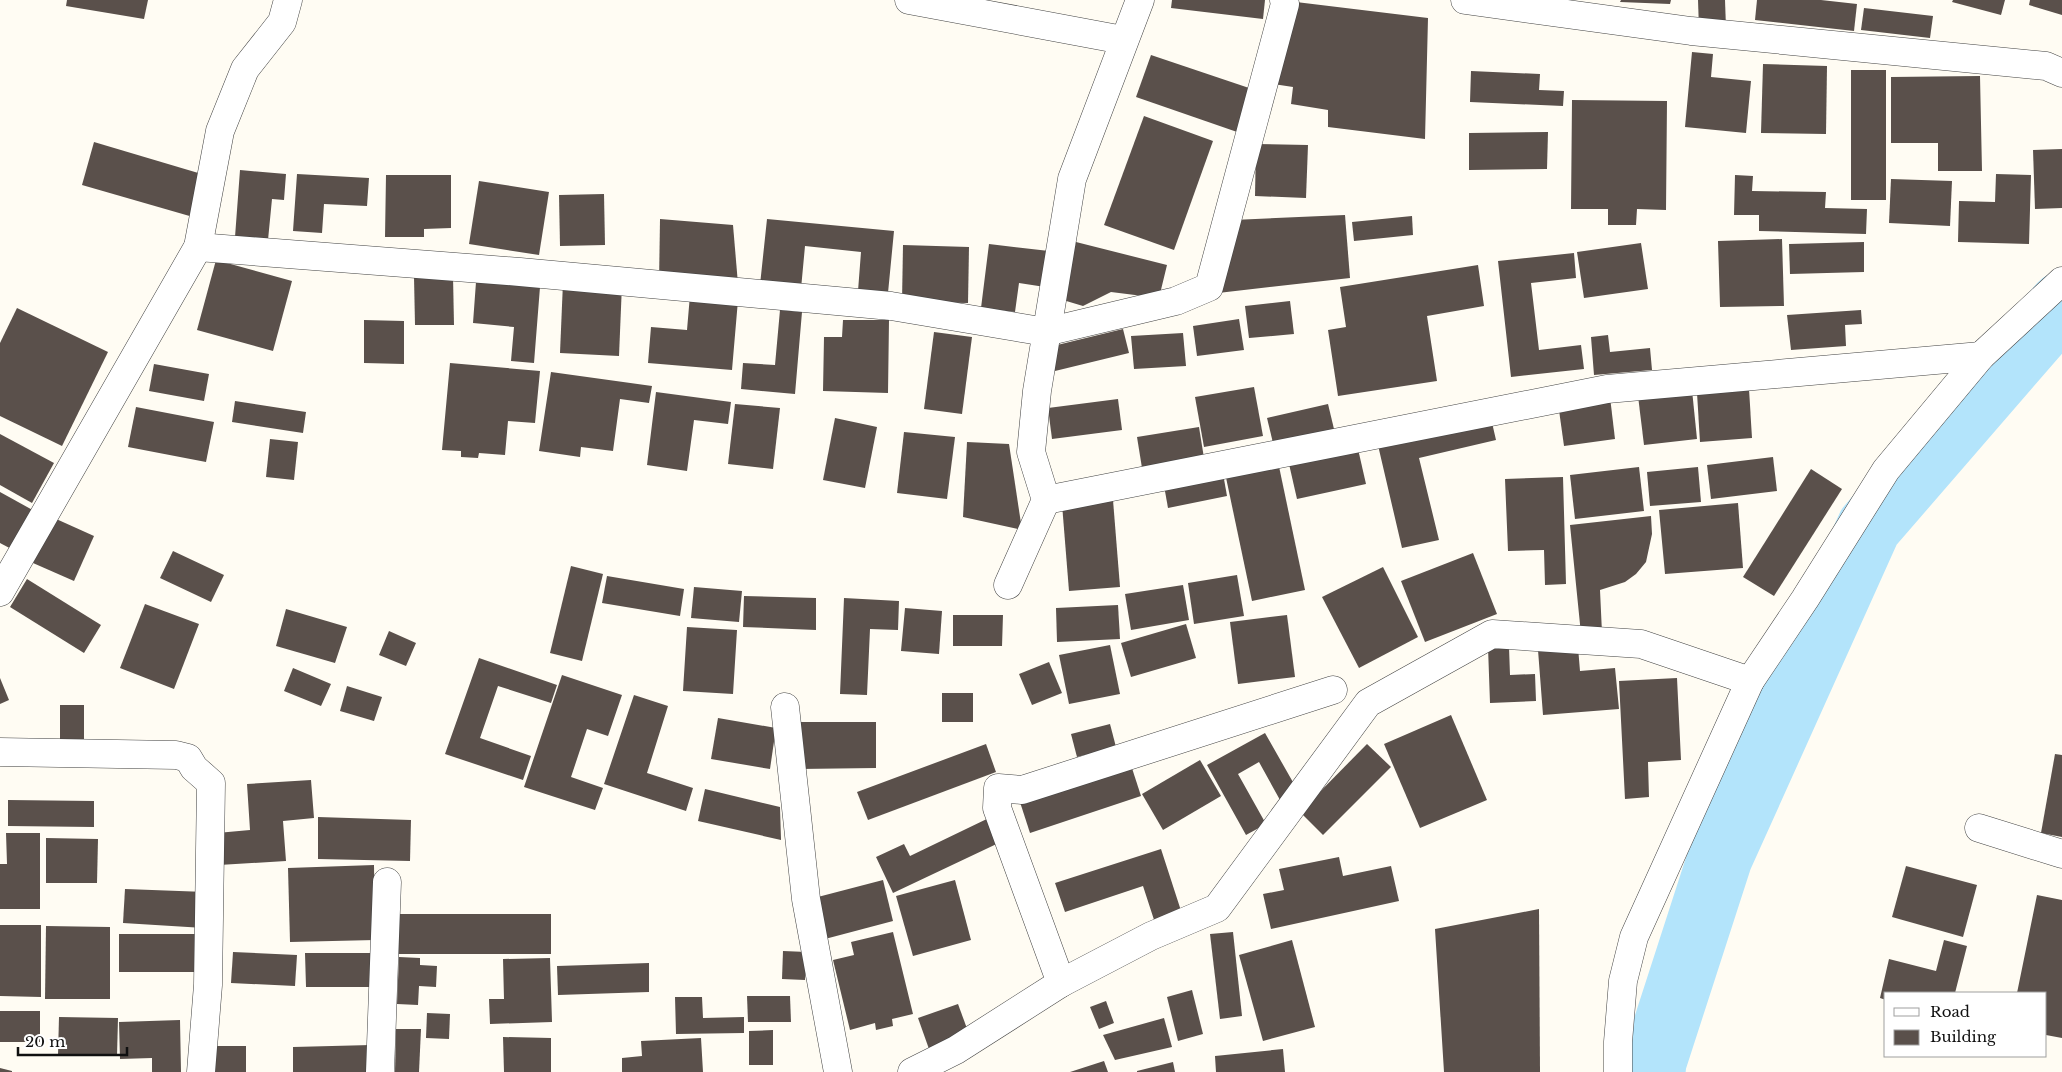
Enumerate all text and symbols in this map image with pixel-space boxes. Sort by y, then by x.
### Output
legend [1884,992,2047,1057]
text: Road [1930,1002,1970,1021]
scale bar [18,1024,126,1056]
text: Building [1930,1027,1997,1046]
text: 20 m [25,1032,65,1051]

